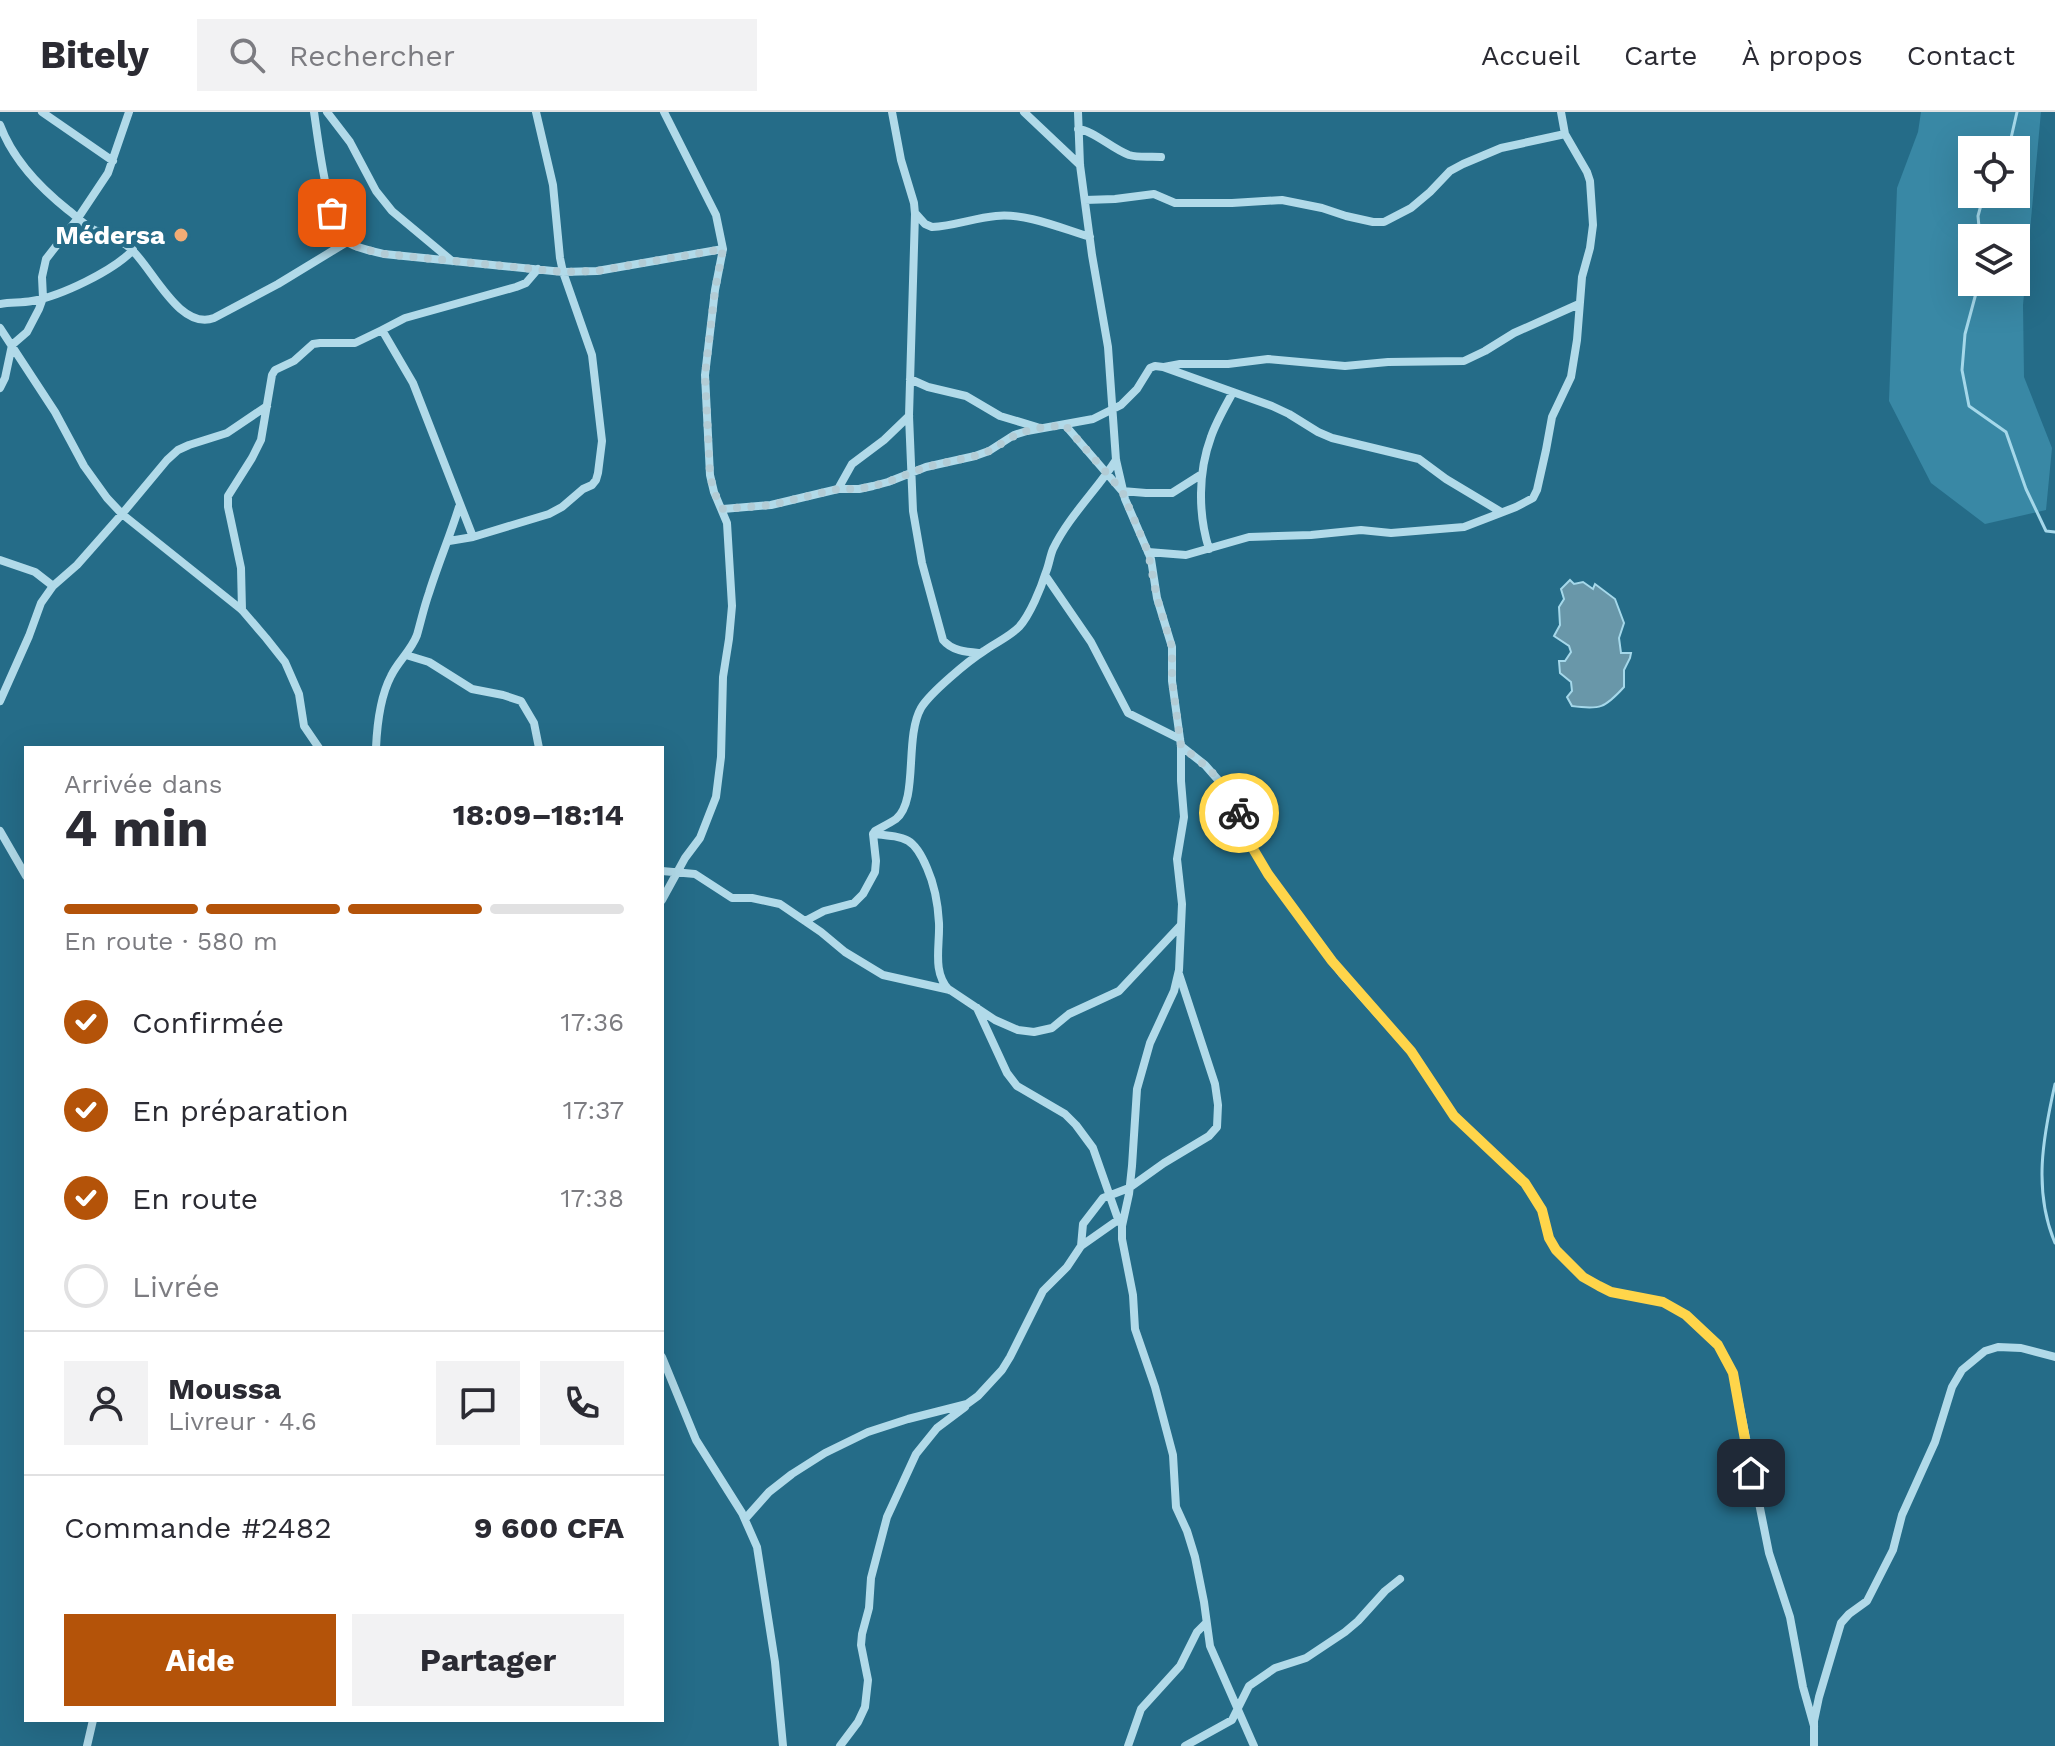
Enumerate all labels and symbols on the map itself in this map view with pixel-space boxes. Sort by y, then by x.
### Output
pin [298,179,366,247]
place label: Médersa [55,220,165,250]
marker: Médersa [172,226,190,244]
courier [1199,773,1279,853]
pin [1717,1439,1785,1507]

